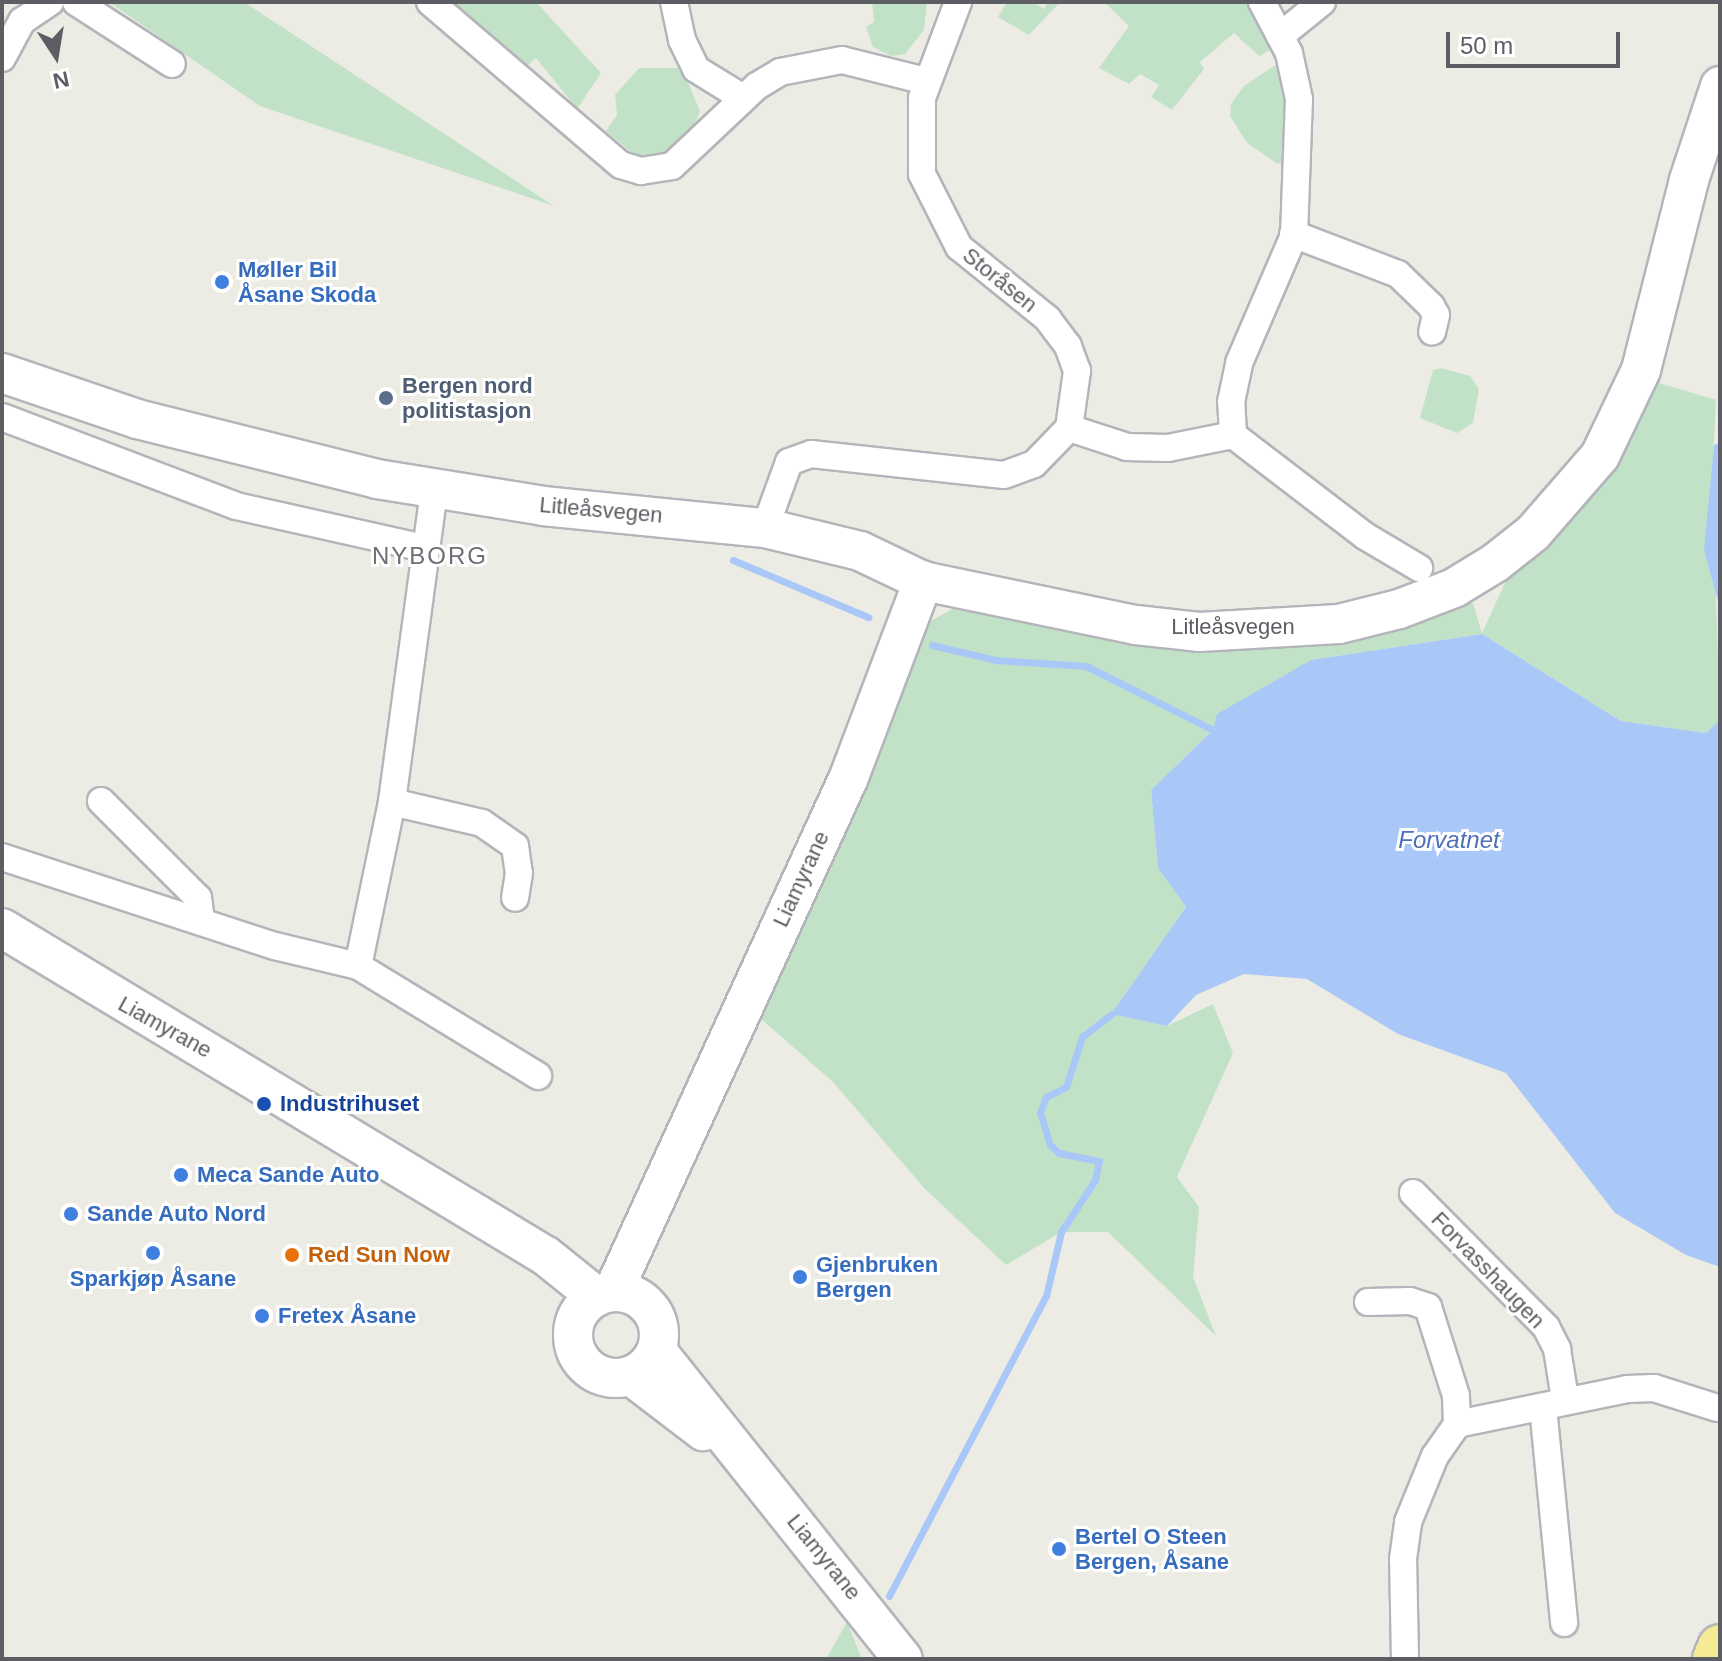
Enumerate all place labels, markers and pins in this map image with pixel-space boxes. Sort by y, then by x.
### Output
place label: Møller Bil Åsane Skoda [238,256,376,308]
marker: Møller Bil Åsane Skoda [213,273,231,291]
place label: Bergen nord politistasjon [402,372,533,424]
marker: Bergen nord politistasjon [377,389,395,407]
place label: Industrihuset [280,1091,419,1117]
marker: Industrihuset [255,1095,273,1113]
place label: Meca Sande Auto [197,1162,380,1188]
marker: Meca Sande Auto [172,1166,190,1184]
place label: Sande Auto Nord [87,1201,267,1227]
marker: Sande Auto Nord [62,1205,80,1223]
place label: Red Sun Now [308,1242,450,1268]
marker: Sparkjøp Åsane [144,1244,162,1262]
marker: Red Sun Now [283,1246,301,1264]
place label: Gjenbruken Bergen [816,1251,938,1302]
place label: Sparkjøp Åsane [70,1266,236,1292]
marker: Gjenbruken Bergen [791,1268,809,1286]
place label: Fretex Åsane [278,1303,416,1329]
marker: Fretex Åsane [253,1307,271,1325]
place label: Bertel O Steen Bergen, Åsane [1075,1523,1229,1574]
marker: Bertel O Steen Bergen, Åsane [1050,1540,1068,1558]

